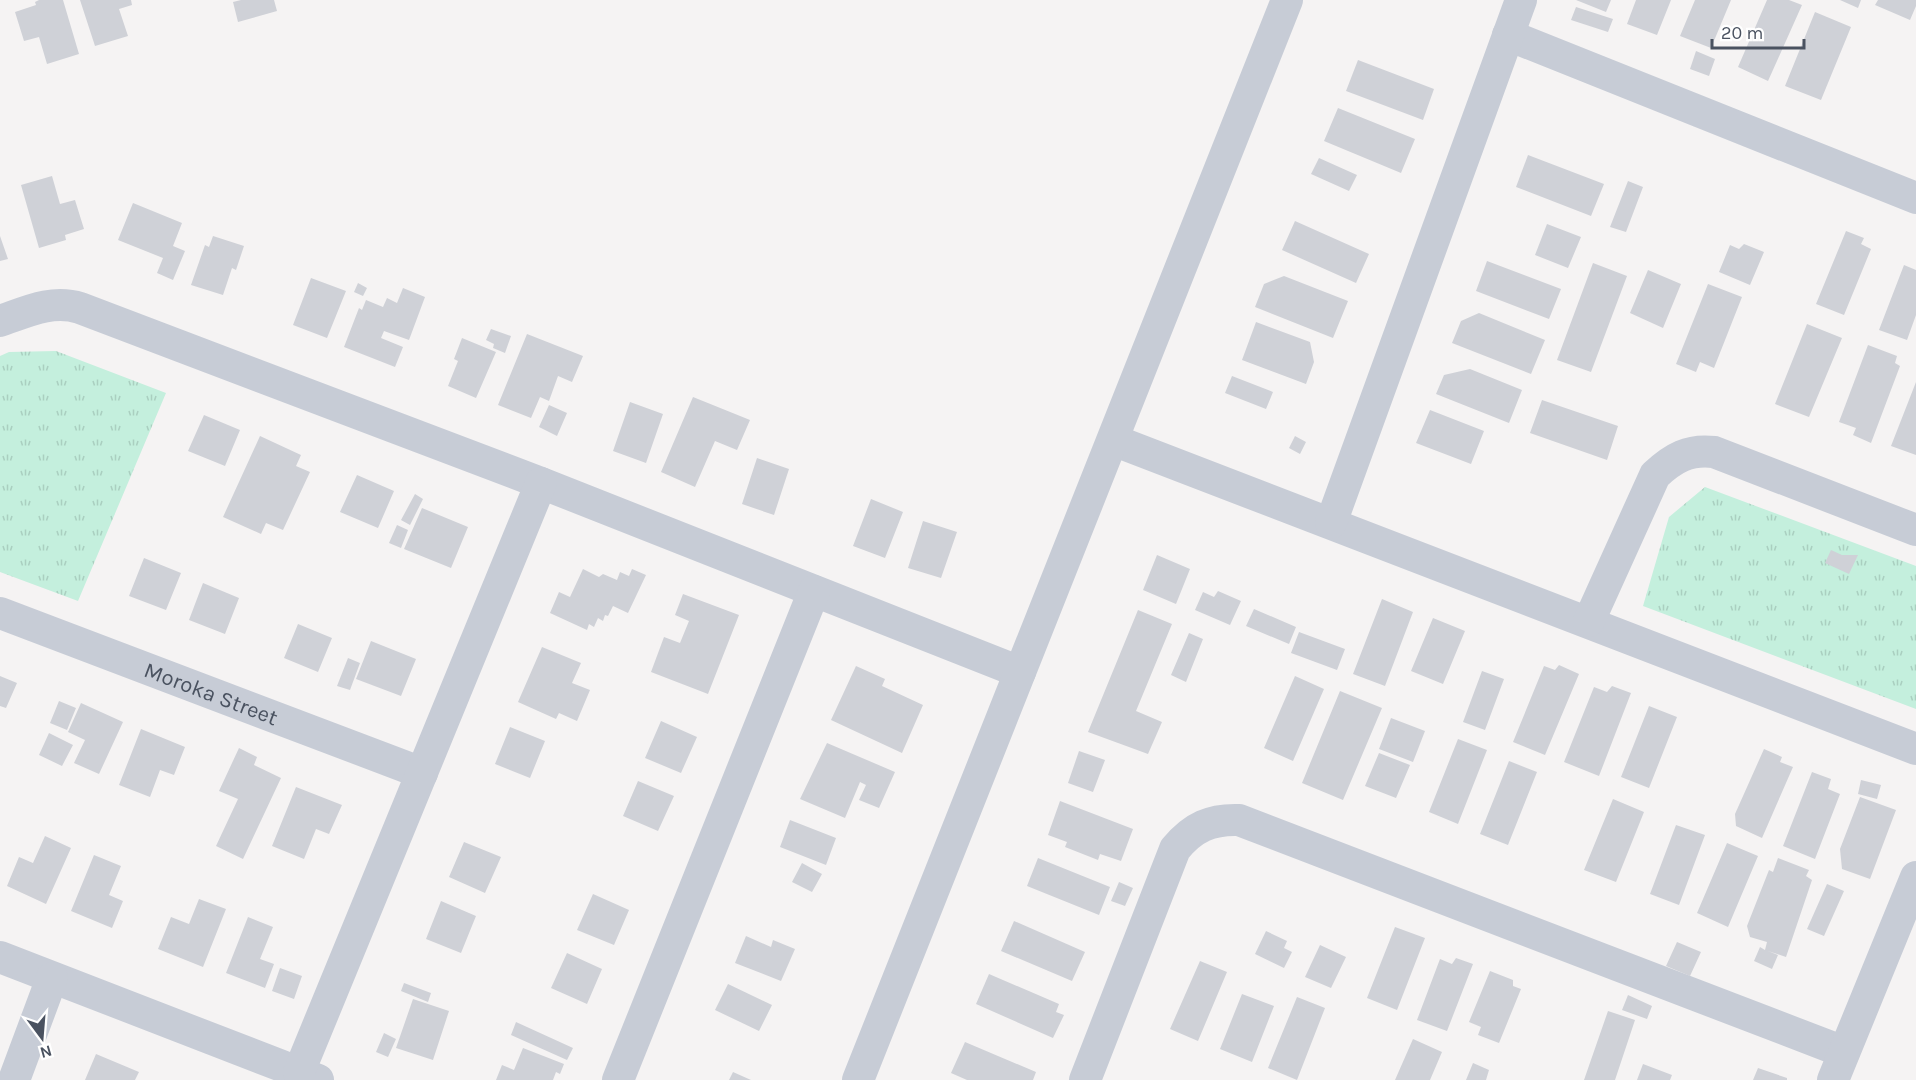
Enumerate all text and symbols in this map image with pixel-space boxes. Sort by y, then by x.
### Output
scale bar [1712,12,1804,50]
text: 20 m [1721,22,1763,44]
street label: Moroka Street [140,657,281,731]
north arrow [12,1008,72,1068]
text: N [38,1041,54,1063]

